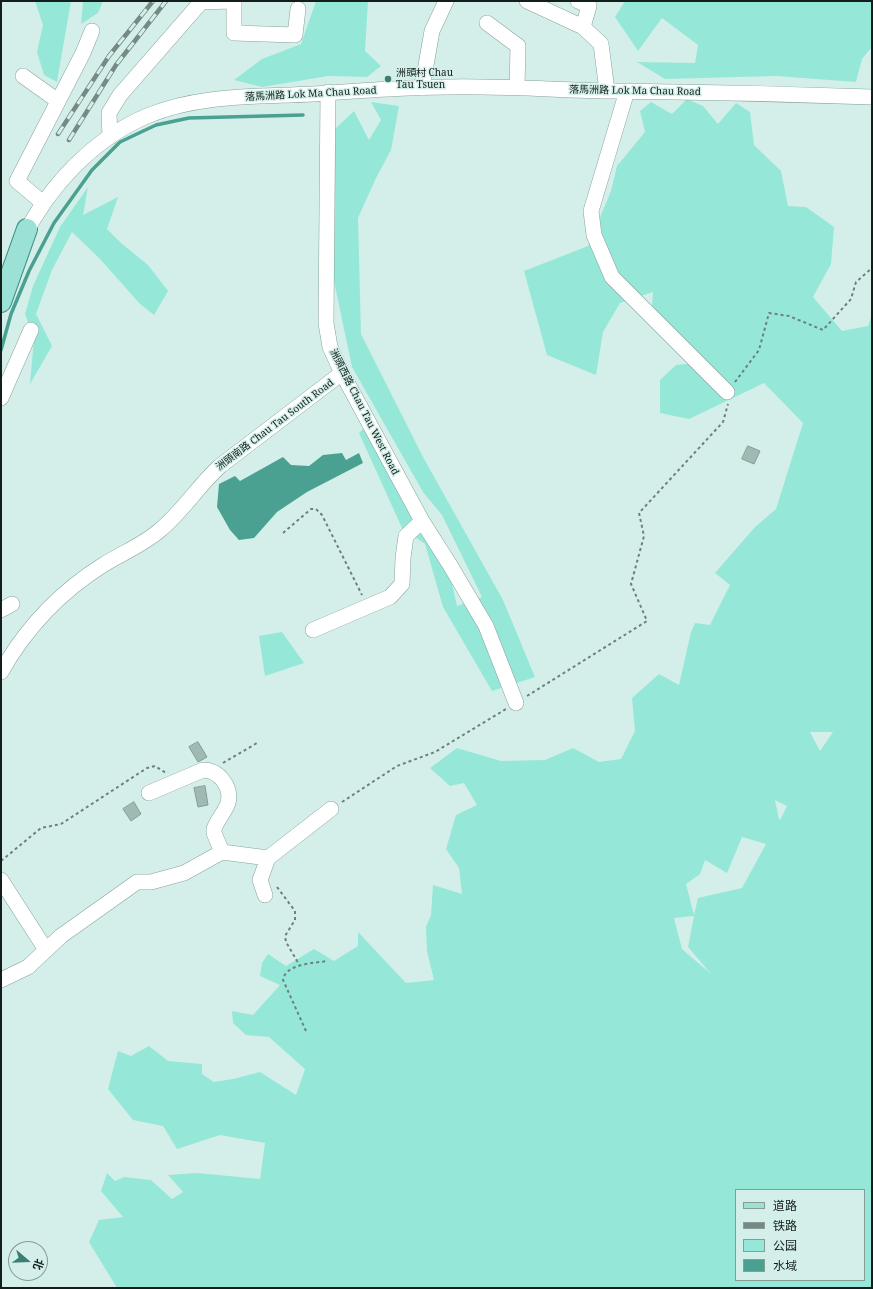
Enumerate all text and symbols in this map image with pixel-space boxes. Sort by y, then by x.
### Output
place label: 洲頭村 Chau Tau Tsuen [396,67,453,90]
marker: 洲頭村 Chau Tau Tsuen [383,74,393,84]
street label: 落馬洲路 Lok Ma Chau Road [569,84,701,98]
street label: 落馬洲路 Lok Ma Chau Road [245,85,377,103]
street label: 洲頭西路 Chau Tau West Road [327,347,401,477]
street label: 洲頭南路 Chau Tau South Road [214,377,336,473]
legend [735,1189,865,1281]
text: 道路 [773,1197,797,1214]
text: 铁路 [773,1217,797,1234]
text: 公园 [773,1237,797,1254]
north arrow [8,1241,48,1281]
text: 北 [30,1257,48,1272]
text: 水域 [773,1257,797,1274]

